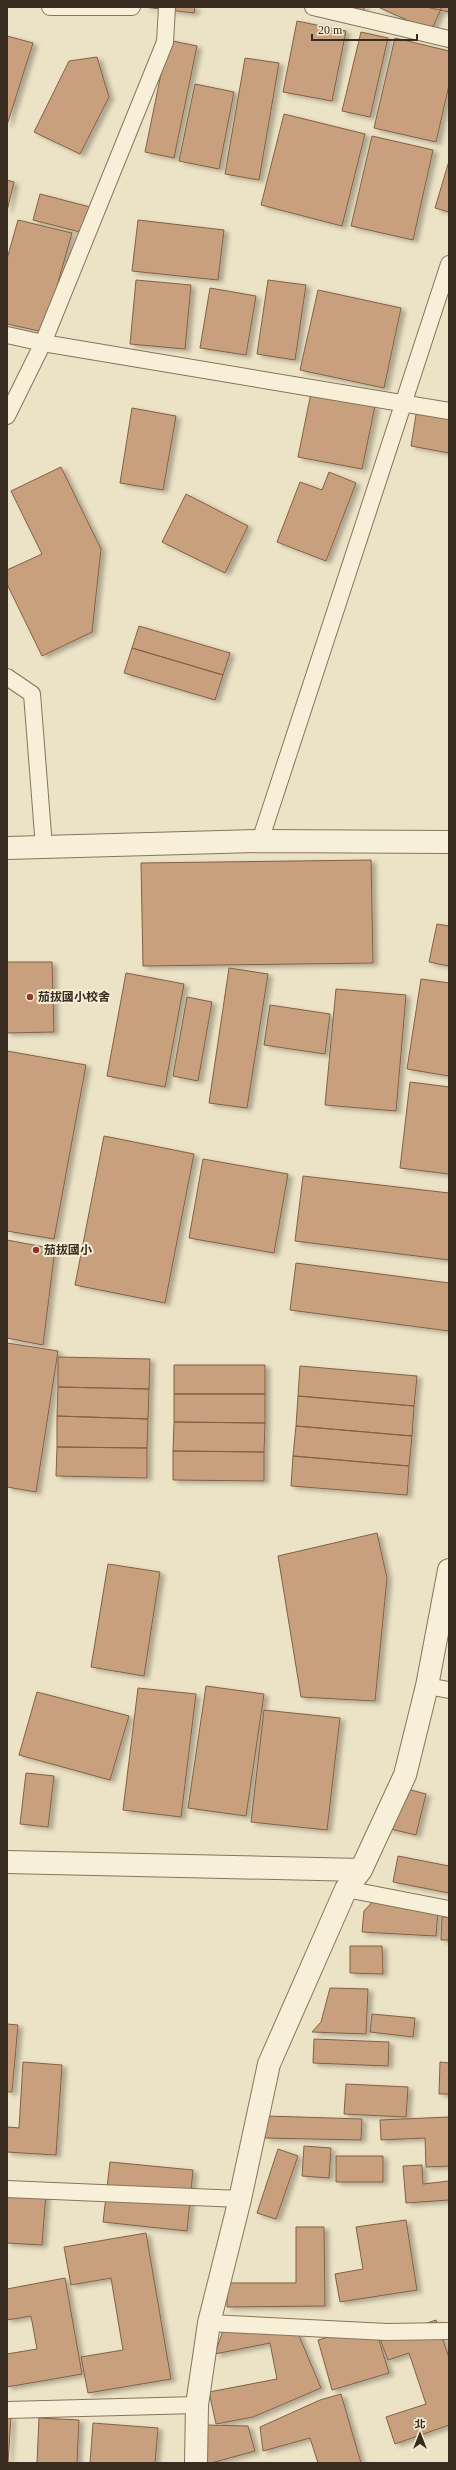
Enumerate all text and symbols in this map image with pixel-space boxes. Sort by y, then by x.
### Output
scale bar [312,16,417,42]
text: 20 m [318,23,343,37]
place label: 茄拔國小校舍 [38,990,110,1004]
marker: 茄拔國小校舍 [25,992,35,1002]
place label: 茄拔國小 [44,1243,92,1257]
marker: 茄拔國小 [31,1245,41,1255]
north arrow [400,2414,440,2454]
text: 北 [415,2418,426,2430]

